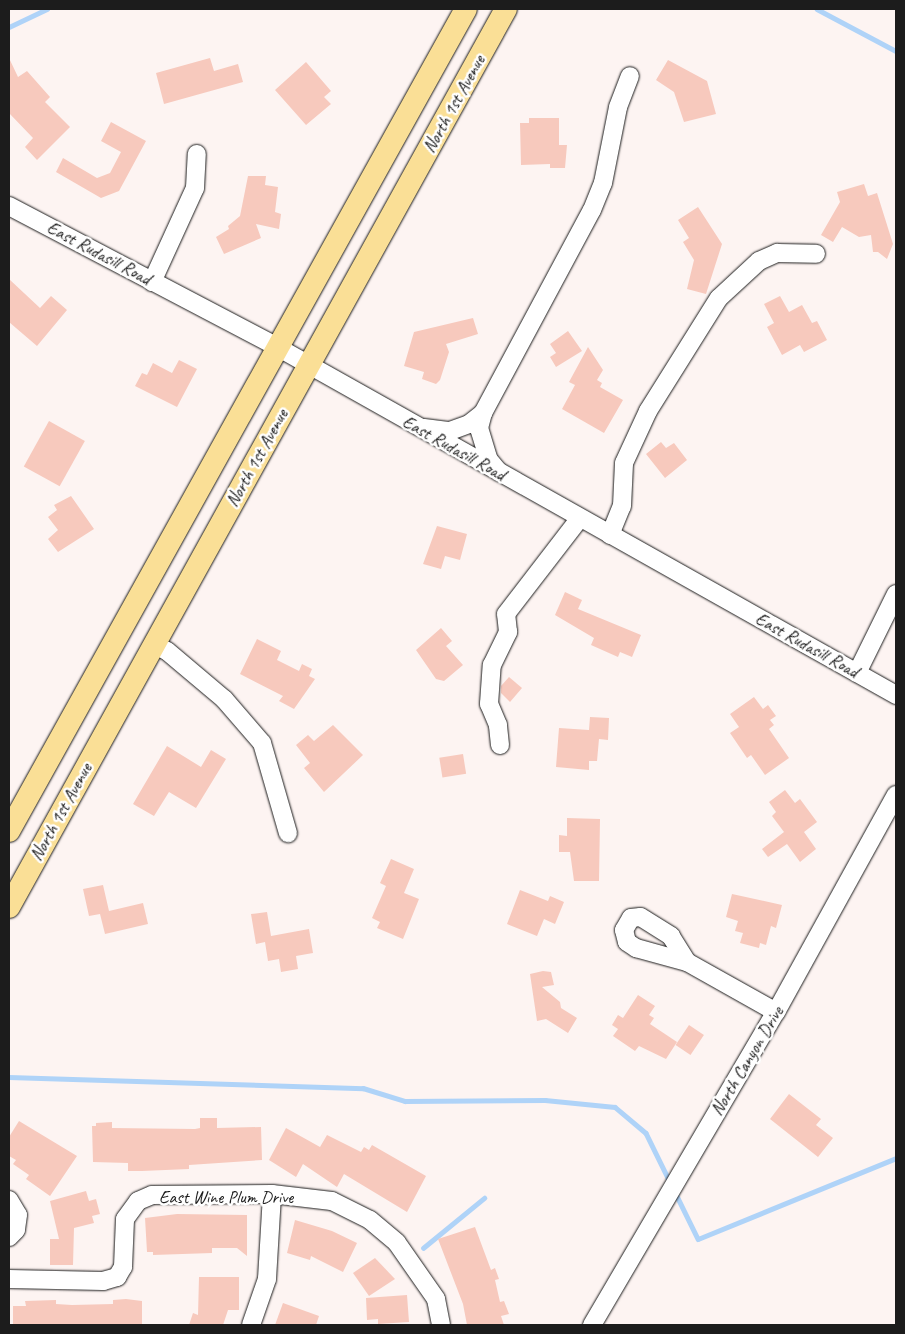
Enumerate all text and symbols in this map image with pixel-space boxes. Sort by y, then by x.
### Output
street label: North 1st Avenue [418,52,490,156]
street label: East Rudasill Road [44,217,154,289]
street label: North 1st Avenue [221,406,293,510]
street label: East Rudasill Road [399,411,509,485]
street label: East Rudasill Road [752,608,862,682]
street label: North 1st Avenue [25,760,97,864]
street label: North Canyon Drive [706,1002,788,1120]
street label: East Wine Plum Drive [159,1186,293,1208]

